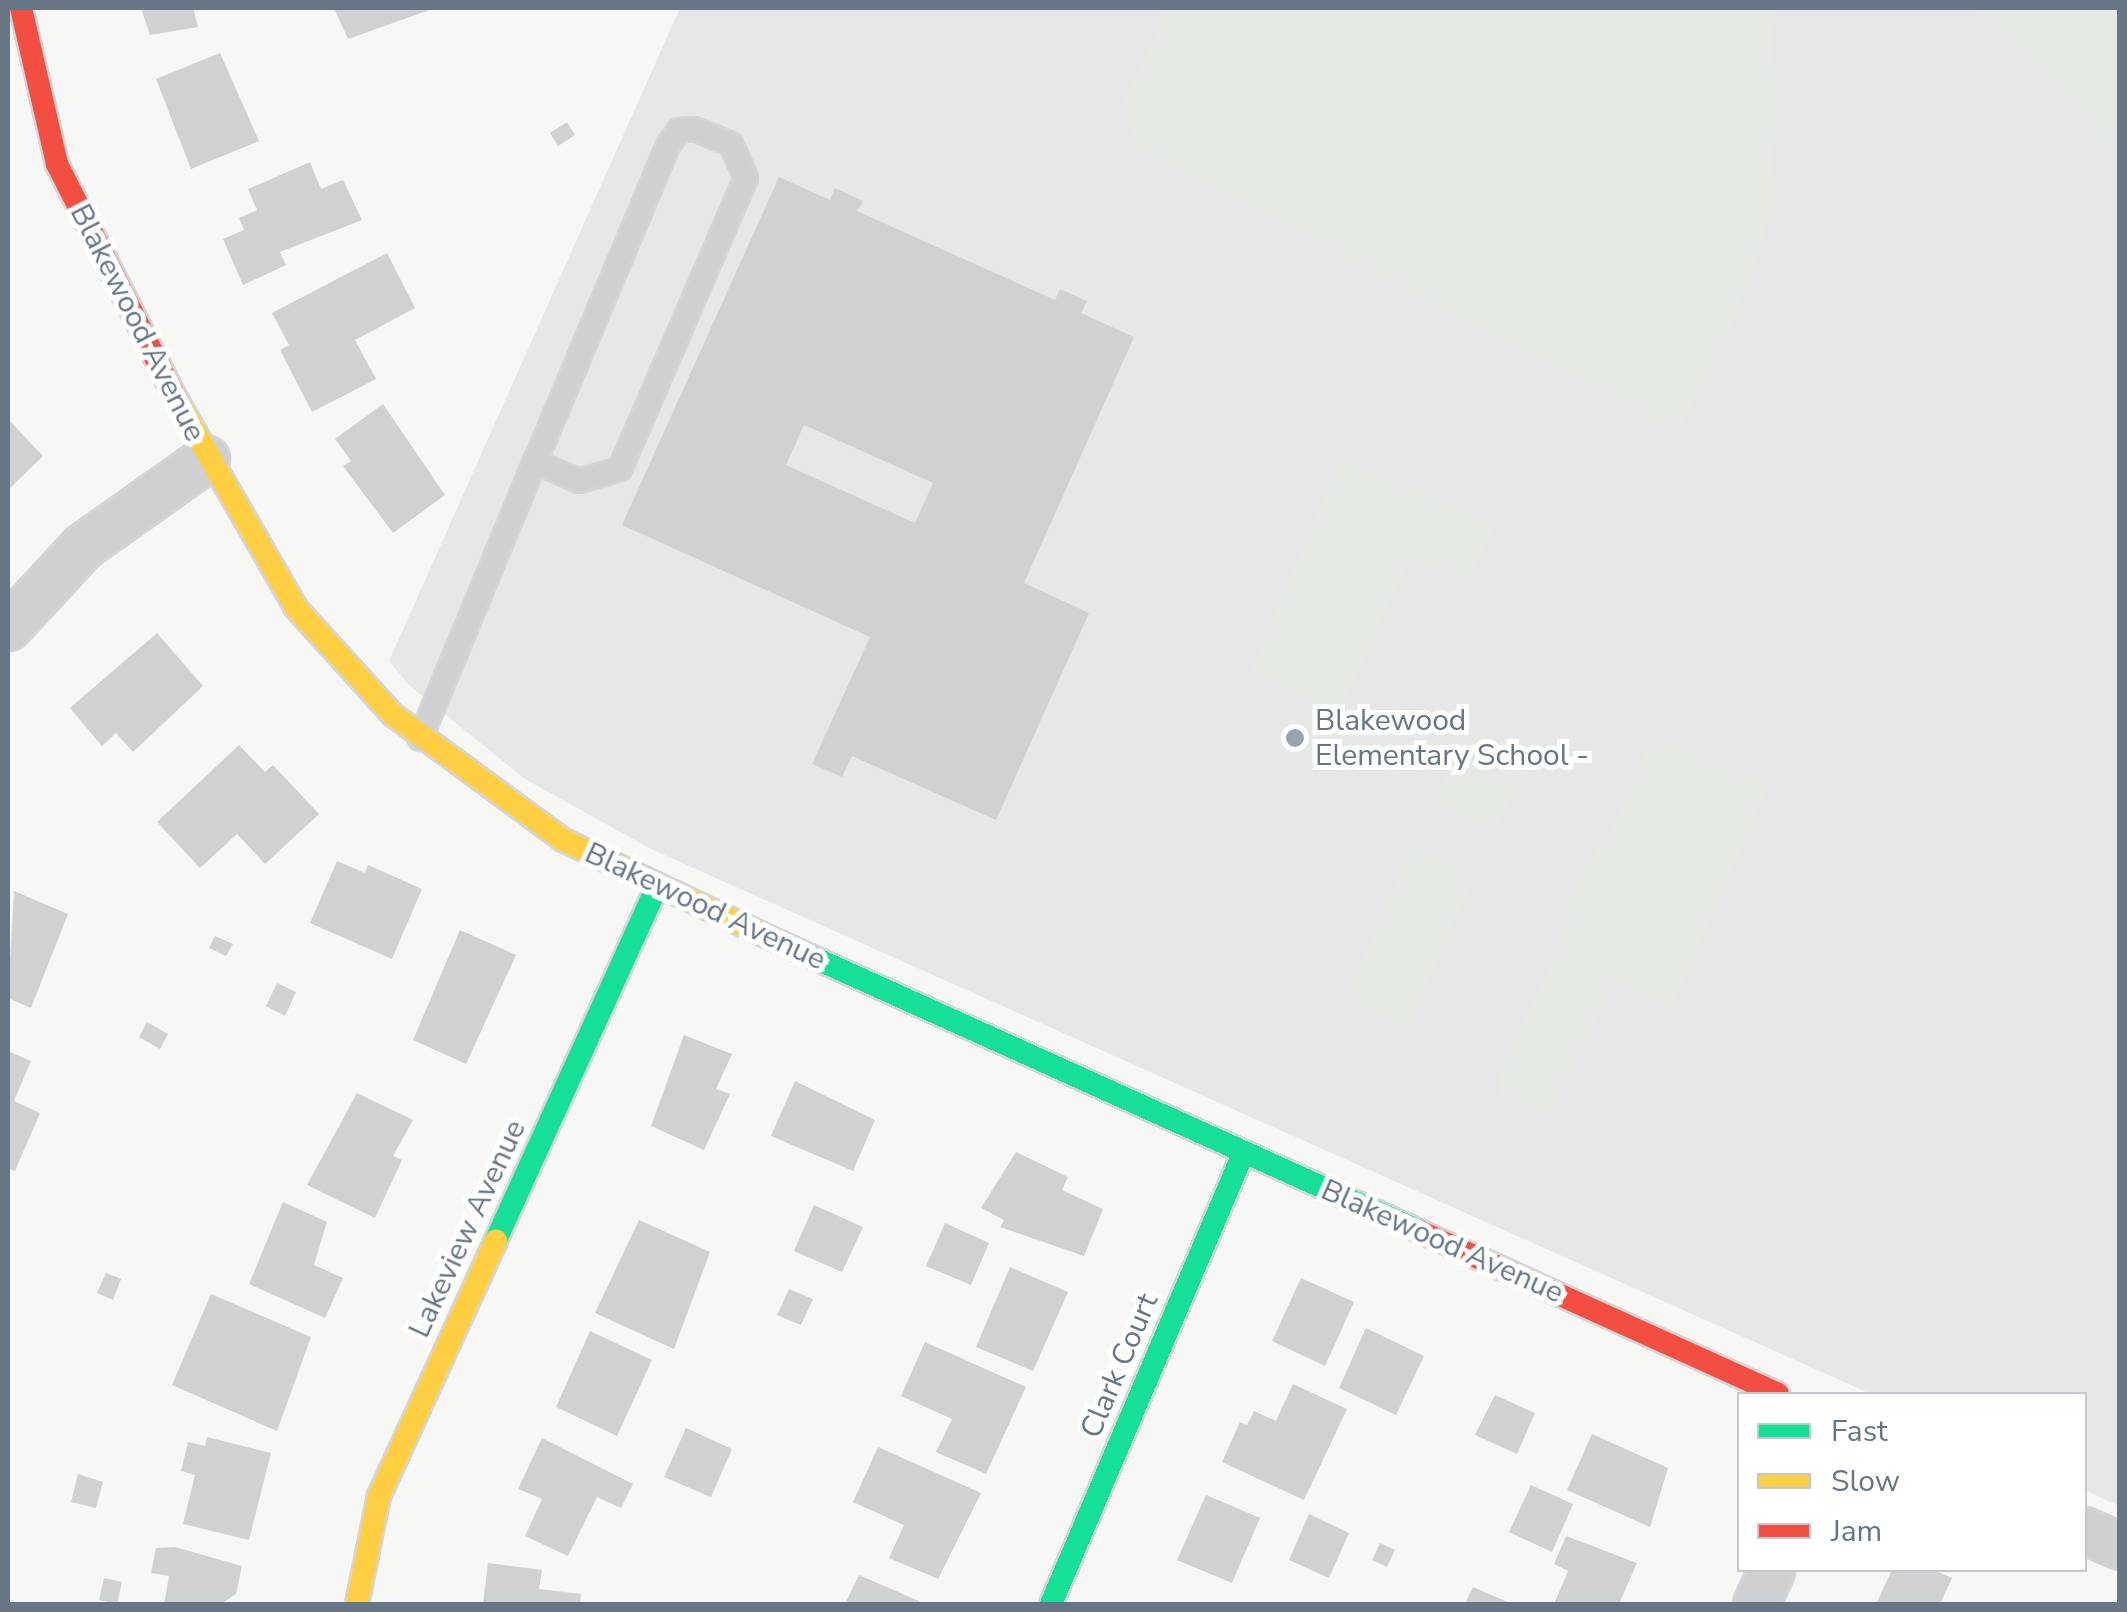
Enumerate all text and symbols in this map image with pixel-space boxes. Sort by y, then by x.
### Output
street label: Blakewood Avenue [62,199,212,447]
place label: Blakewood Elementary School - [1315,703,1589,774]
marker: Blakewood Elementary School - [1284,727,1306,749]
street label: Blakewood Avenue [579,836,831,978]
street label: Lakeview Avenue [402,1115,534,1343]
street label: Blakewood Avenue [1315,1172,1569,1312]
street label: Clark Court [1074,1289,1166,1443]
legend [1737,1392,2087,1572]
text: Fast [1831,1411,1888,1452]
text: Slow [1831,1461,1900,1502]
text: Jam [1831,1511,1882,1552]

